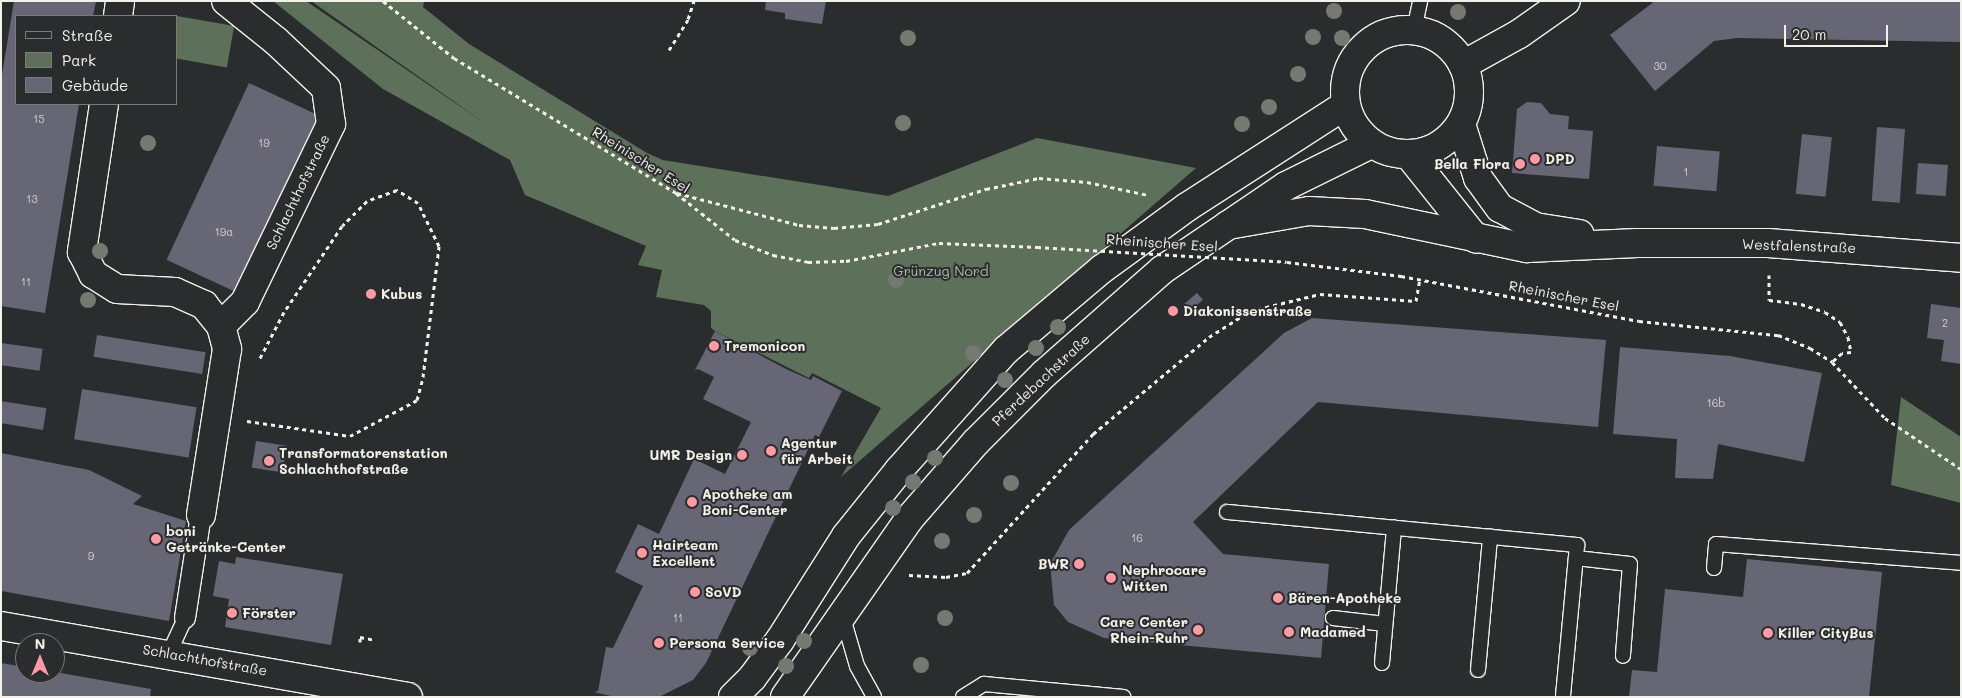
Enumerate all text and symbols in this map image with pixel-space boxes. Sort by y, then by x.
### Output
legend [15,15,178,105]
scale bar [1787,15,1891,47]
text: 20 m [1792,24,1826,44]
text: Straße [62,25,113,45]
text: Park [62,50,96,70]
house number: 30 [1653,59,1667,73]
text: Gebäude [62,75,128,95]
house number: 15 [33,112,45,126]
street label: Rheinischer Esel [589,123,693,197]
street label: Schlachthofstraße [263,131,333,253]
house number: 19 [258,136,270,150]
place label: DPD [1545,151,1575,167]
marker: DPD [1529,153,1541,165]
place label: Bella Flora [1434,156,1510,172]
marker: Bella Flora [1514,158,1526,170]
house number: 1 [1684,165,1688,179]
house number: 13 [26,192,38,206]
house number: 19a [215,225,233,239]
street label: Rheinischer Esel [1106,231,1218,255]
street label: Westfalenstraße [1742,236,1856,256]
park label: Grünzug Nord [893,263,989,279]
house number: 11 [21,275,31,289]
street label: Rheinischer Esel [1507,277,1621,315]
place label: Kubus [381,286,422,302]
marker: Kubus [365,288,377,300]
place label: Diakonissenstraße [1183,303,1312,319]
marker: Diakonissenstraße [1167,305,1179,317]
house number: 2 [1942,316,1948,330]
street label: Pferdebachstraße [989,330,1093,430]
place label: Tremonicon [724,338,805,354]
marker: Tremonicon [708,340,720,352]
house number: 16b [1707,396,1725,410]
place label: Agentur für Arbeit [781,435,853,468]
place label: Transformatorenstation Schlachthofstraße [279,445,447,478]
marker: Agentur für Arbeit [765,445,777,457]
place label: UMR Design [650,447,732,463]
marker: UMR Design [736,449,748,461]
marker: Transformatorenstation Schlachthofstraße [263,455,275,467]
place label: Apotheke am Boni-Center [702,486,792,518]
marker: Apotheke am Boni-Center [686,496,698,508]
place label: boni Getränke-Center [166,523,286,556]
house number: 16 [1131,531,1143,545]
marker: boni Getränke-Center [150,533,162,545]
place label: Hairteam Excellent [652,537,718,570]
marker: Hairteam Excellent [636,547,648,559]
house number: 9 [88,549,94,563]
place label: BWR [1038,556,1069,572]
marker: BWR [1073,558,1085,570]
place label: Nephrocare Witten [1122,562,1206,594]
marker: Nephrocare Witten [1104,571,1118,585]
place label: SoVD [705,584,742,600]
marker: SoVD [689,586,701,598]
place label: Bären-Apotheke [1288,590,1401,606]
marker: Bären-Apotheke [1272,592,1284,604]
place label: Förster [242,605,296,621]
marker: Förster [226,607,238,619]
house number: 11 [673,611,683,625]
place label: Care Center Rhein-Ruhr [1100,614,1188,646]
marker: Care Center Rhein-Ruhr [1192,624,1204,636]
place label: Madamed [1300,624,1366,640]
marker: Madamed [1282,625,1296,639]
place label: Killer CityBus [1778,625,1874,641]
marker: Killer CityBus [1762,627,1774,639]
north arrow [15,633,65,683]
text: N [35,634,45,653]
place label: Persona Service [669,635,785,651]
marker: Persona Service [653,637,665,649]
street label: Schlachthofstraße [141,641,269,679]

